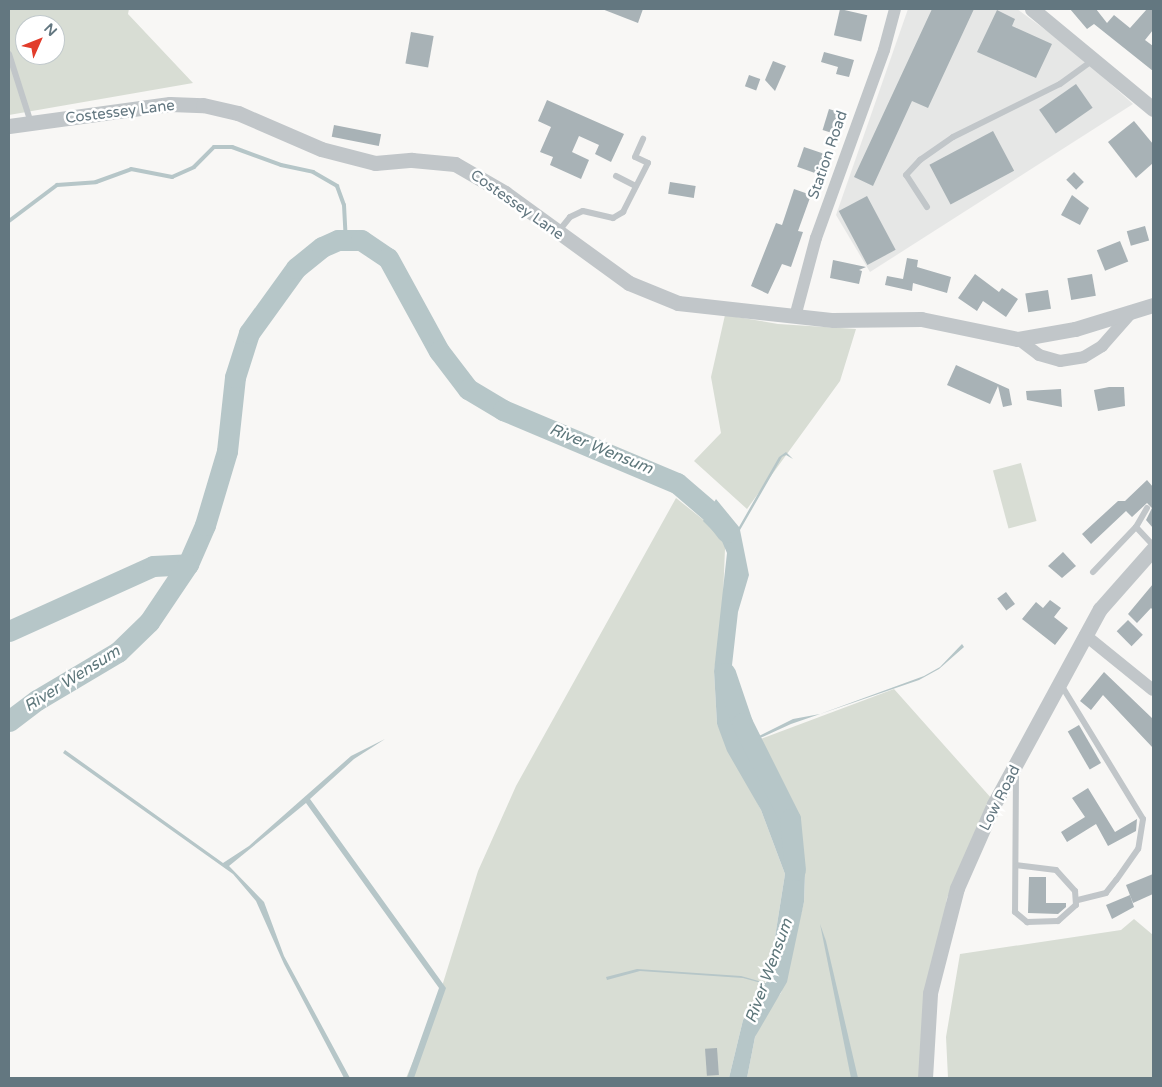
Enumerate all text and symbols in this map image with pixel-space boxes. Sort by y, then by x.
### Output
north arrow [15,15,65,65]
text: N [40,20,60,40]
street label: Costessey Lane [64,96,176,128]
street label: Station Road [804,108,852,202]
street label: Costessey Lane [467,166,567,244]
water label: River Wensum [547,420,655,478]
water label: River Wensum [21,642,123,716]
street label: Low Road [976,762,1024,834]
water label: River Wensum [741,916,797,1026]

